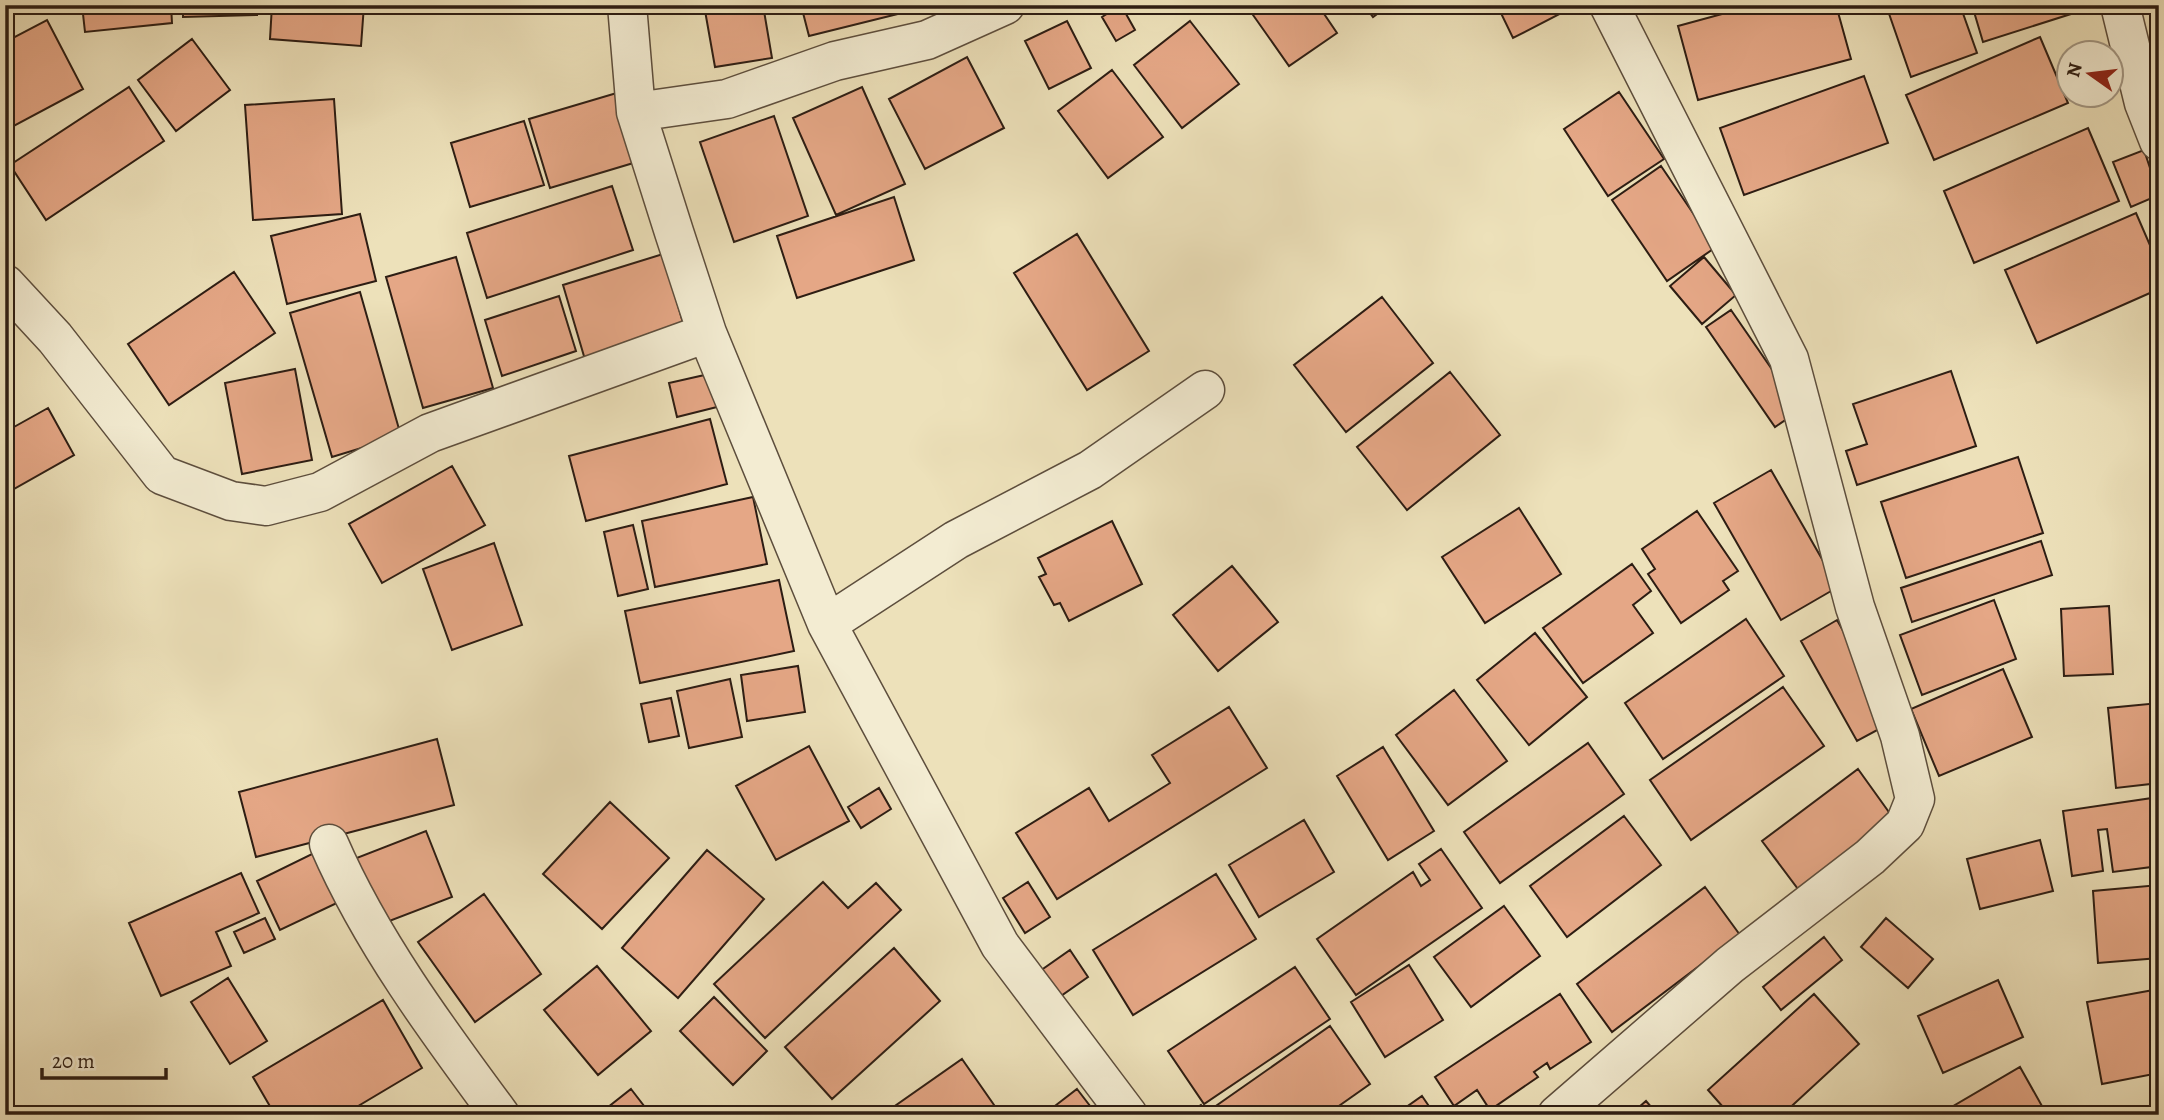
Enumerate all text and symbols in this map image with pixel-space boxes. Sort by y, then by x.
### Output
north arrow [2056,38,2126,108]
text: N [2060,60,2089,80]
scale bar [42,1036,166,1080]
text: 20 m [52,1047,95,1075]

